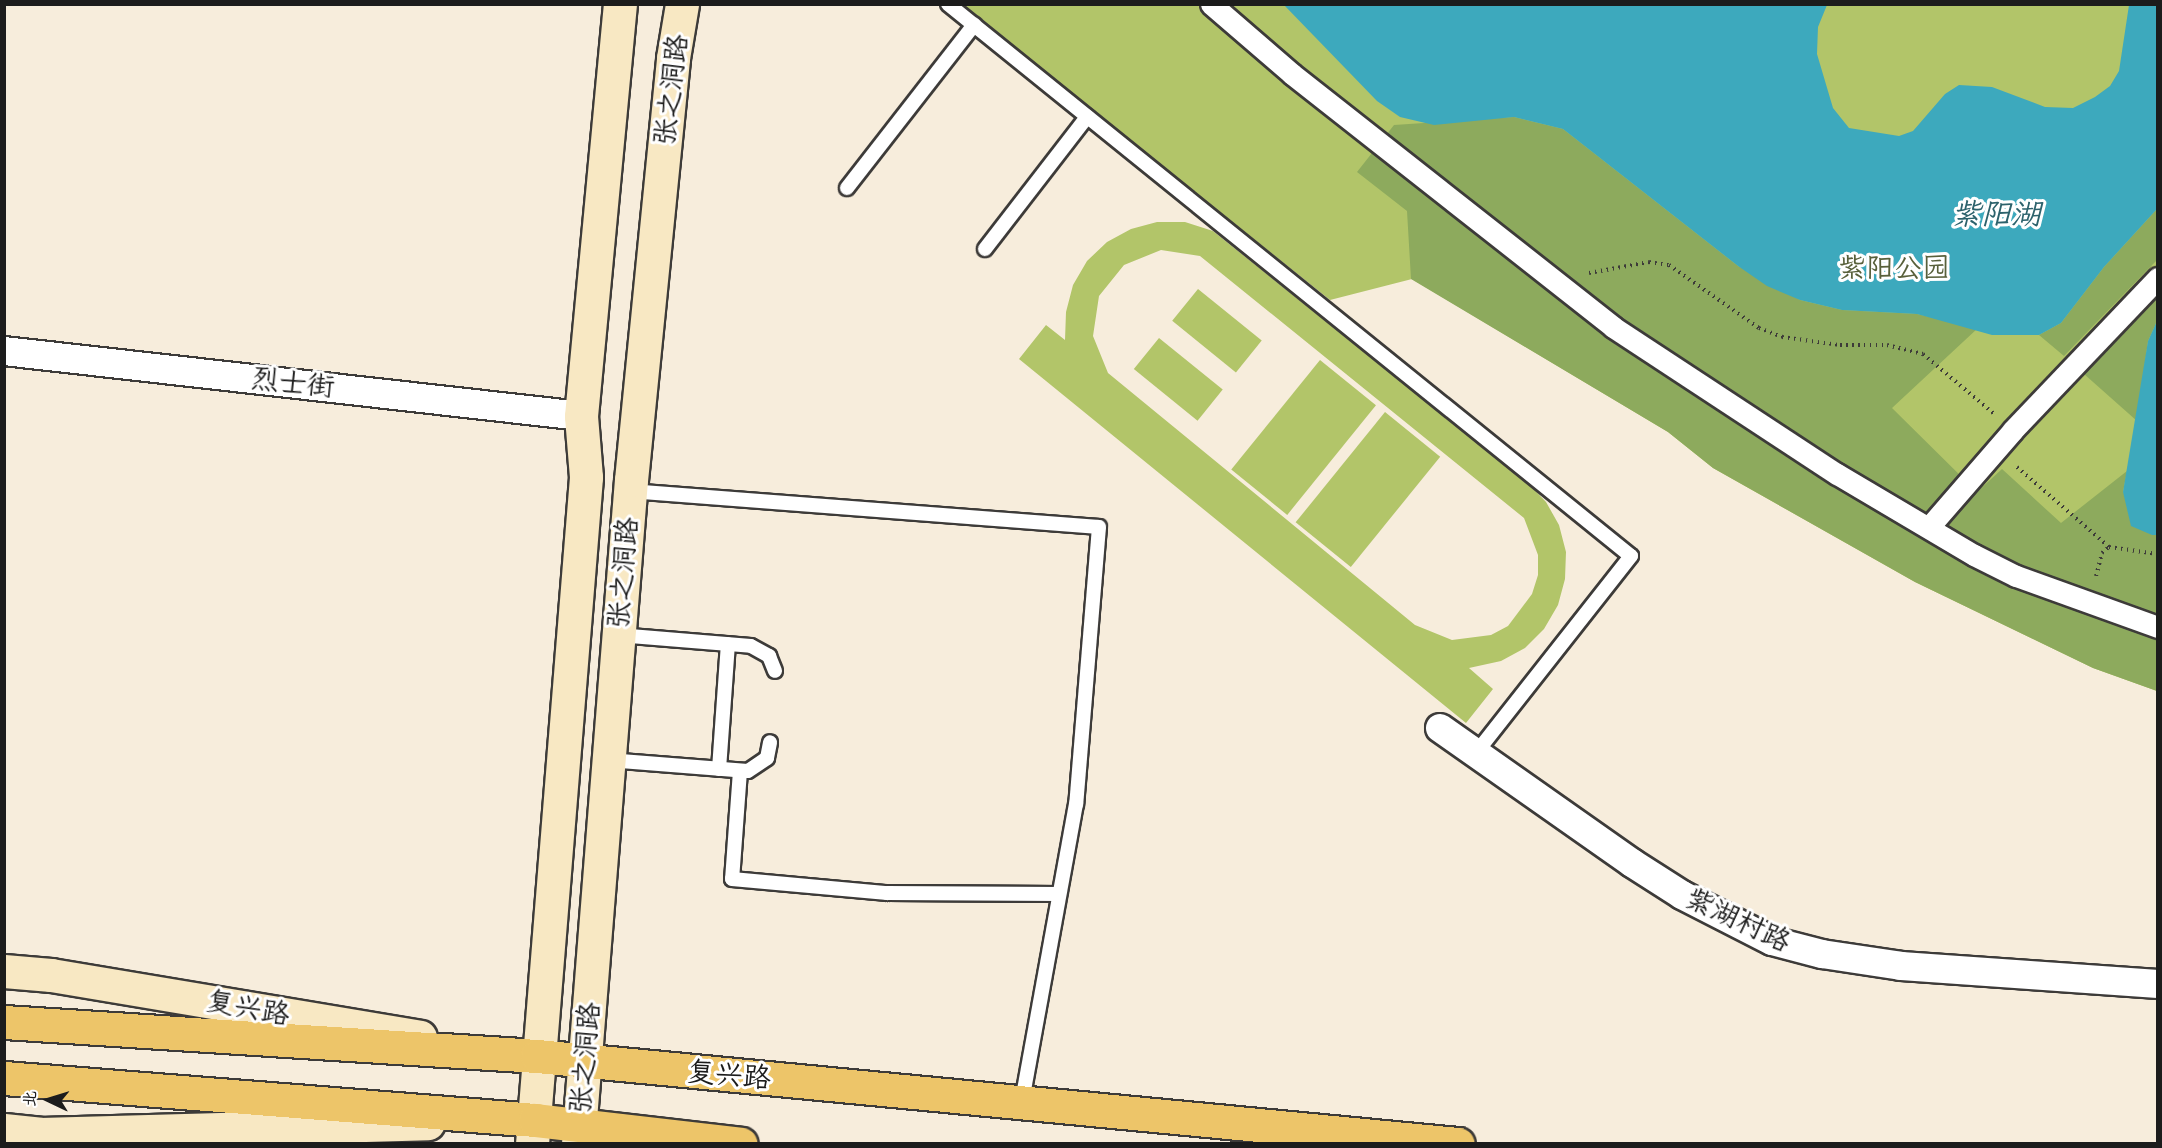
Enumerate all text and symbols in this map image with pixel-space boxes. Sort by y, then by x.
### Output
street label: 张之洞路 [648,32,694,148]
water label: 紫阳湖 [1951,196,2041,232]
park label: 紫阳公园 [1838,251,1950,285]
street label: 烈士街 [249,362,337,404]
street label: 张之洞路 [601,516,645,630]
street label: 紫湖村路 [1680,881,1796,959]
street label: 复兴路 [204,984,292,1032]
street label: 张之洞路 [563,1001,607,1115]
street label: 复兴路 [686,1055,772,1095]
north arrow [18,1070,78,1130]
text: 北 [20,1090,41,1107]

